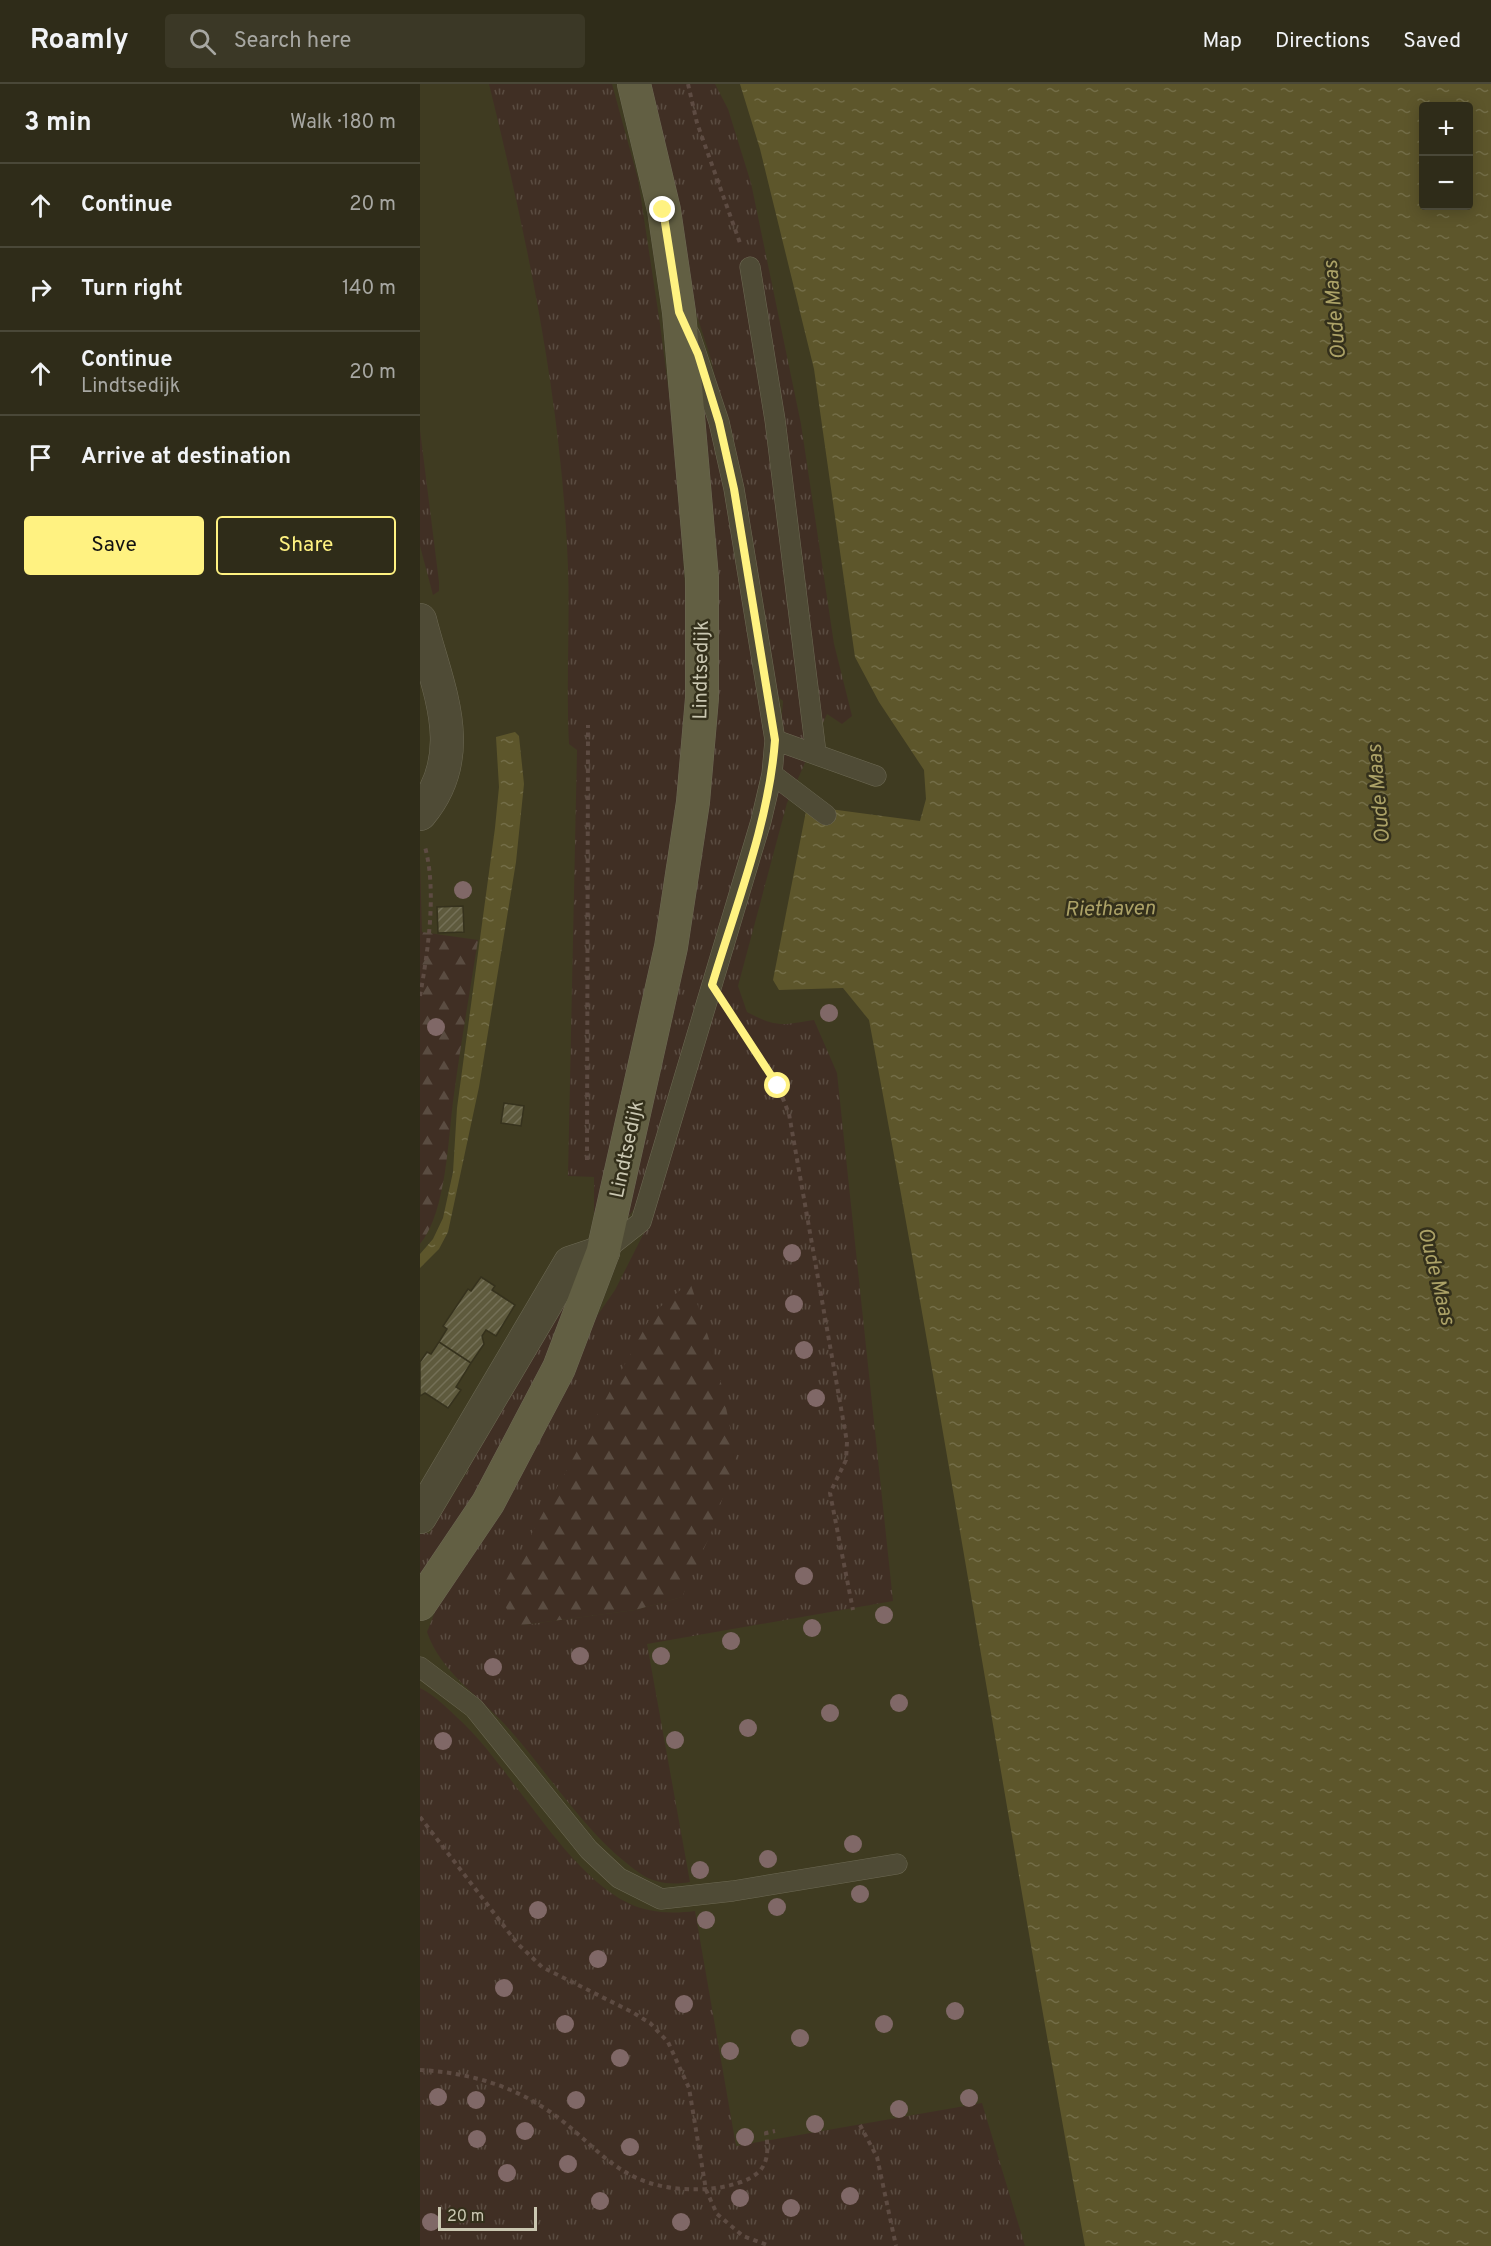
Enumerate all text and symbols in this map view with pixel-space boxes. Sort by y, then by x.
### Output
search box [165,14,585,68]
text: Roamly [30,23,129,59]
icon: search [186,25,219,58]
text: Search here [234,28,351,55]
text: Map [1202,28,1242,55]
text: Directions [1275,28,1370,55]
text: Saved [1403,28,1461,55]
map controls [1419,102,1473,210]
button: + [1419,102,1473,156]
text: 3 min [24,107,92,140]
text: Walk · 180 m [290,110,396,136]
button: − [1419,156,1473,210]
icon: ahead [24,189,57,222]
text: Continue [81,192,172,219]
text: 20 m [349,192,396,218]
route end [649,196,675,222]
water label: Oude Maas [1318,259,1353,361]
icon: right [24,273,57,306]
text: Turn right [81,276,183,303]
text: 140 m [342,276,396,302]
text: Continue [81,347,172,374]
icon: ahead [24,357,57,390]
text: 20 m [349,360,396,386]
text: Lindtsedijk [81,374,180,400]
icon: arrive [24,441,57,474]
text: Arrive at destination [81,444,291,471]
button: Save [24,516,204,575]
button: Share [216,516,396,575]
street label: Lindtsedijk [688,620,716,720]
water label: Oude Maas [1362,743,1397,845]
water label: Riethaven [1065,895,1156,924]
route start [764,1072,790,1098]
street label: Lindtsedijk [605,1098,651,1201]
water label: Oude Maas [1410,1225,1461,1329]
scale bar [438,2204,537,2232]
text: 20 m [447,2207,484,2227]

